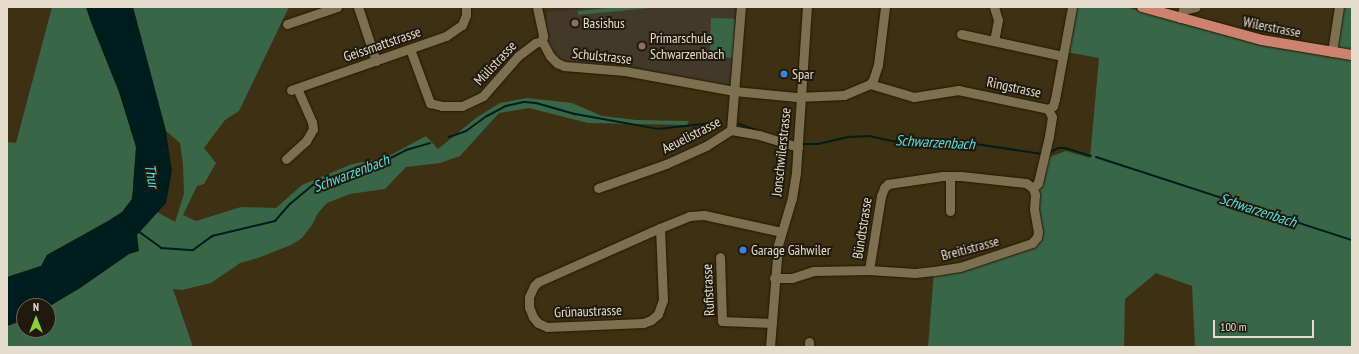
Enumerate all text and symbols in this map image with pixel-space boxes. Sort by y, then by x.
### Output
street label: Wilerstrasse [1242,13,1302,41]
place label: Basishus [583,15,625,31]
marker: Basishus [570,18,580,28]
street label: Geissmattstrasse [341,23,423,65]
place label: Primarschule Schwarzenbach [650,30,724,62]
street label: Mülistrasse [470,37,520,89]
marker: Primarschule Schwarzenbach [637,41,647,51]
street label: Schulstrasse [571,45,633,67]
place label: Spar [792,66,814,82]
marker: Spar [779,69,789,79]
street label: Ringstrasse [985,73,1043,101]
street label: Jonschwilerstrasse [768,107,794,197]
street label: Aeuelistrasse [659,113,723,157]
water label: Schwarzenbach [895,131,975,153]
water label: Schwarzenbach [311,150,391,196]
water label: Thur [141,163,163,189]
water label: Schwarzenbach [1217,189,1299,231]
street label: Bündtstrasse [849,196,875,260]
street label: Breitistrasse [939,232,1001,264]
place label: Garage Gähwiler [751,242,831,258]
marker: Garage Gähwiler [738,245,748,255]
street label: Rufistrasse [698,264,718,316]
north arrow [16,298,56,338]
text: N [33,300,39,314]
street label: Grünaustrasse [554,301,622,321]
scale bar [1215,312,1316,338]
text: 100 m [1220,319,1247,334]

